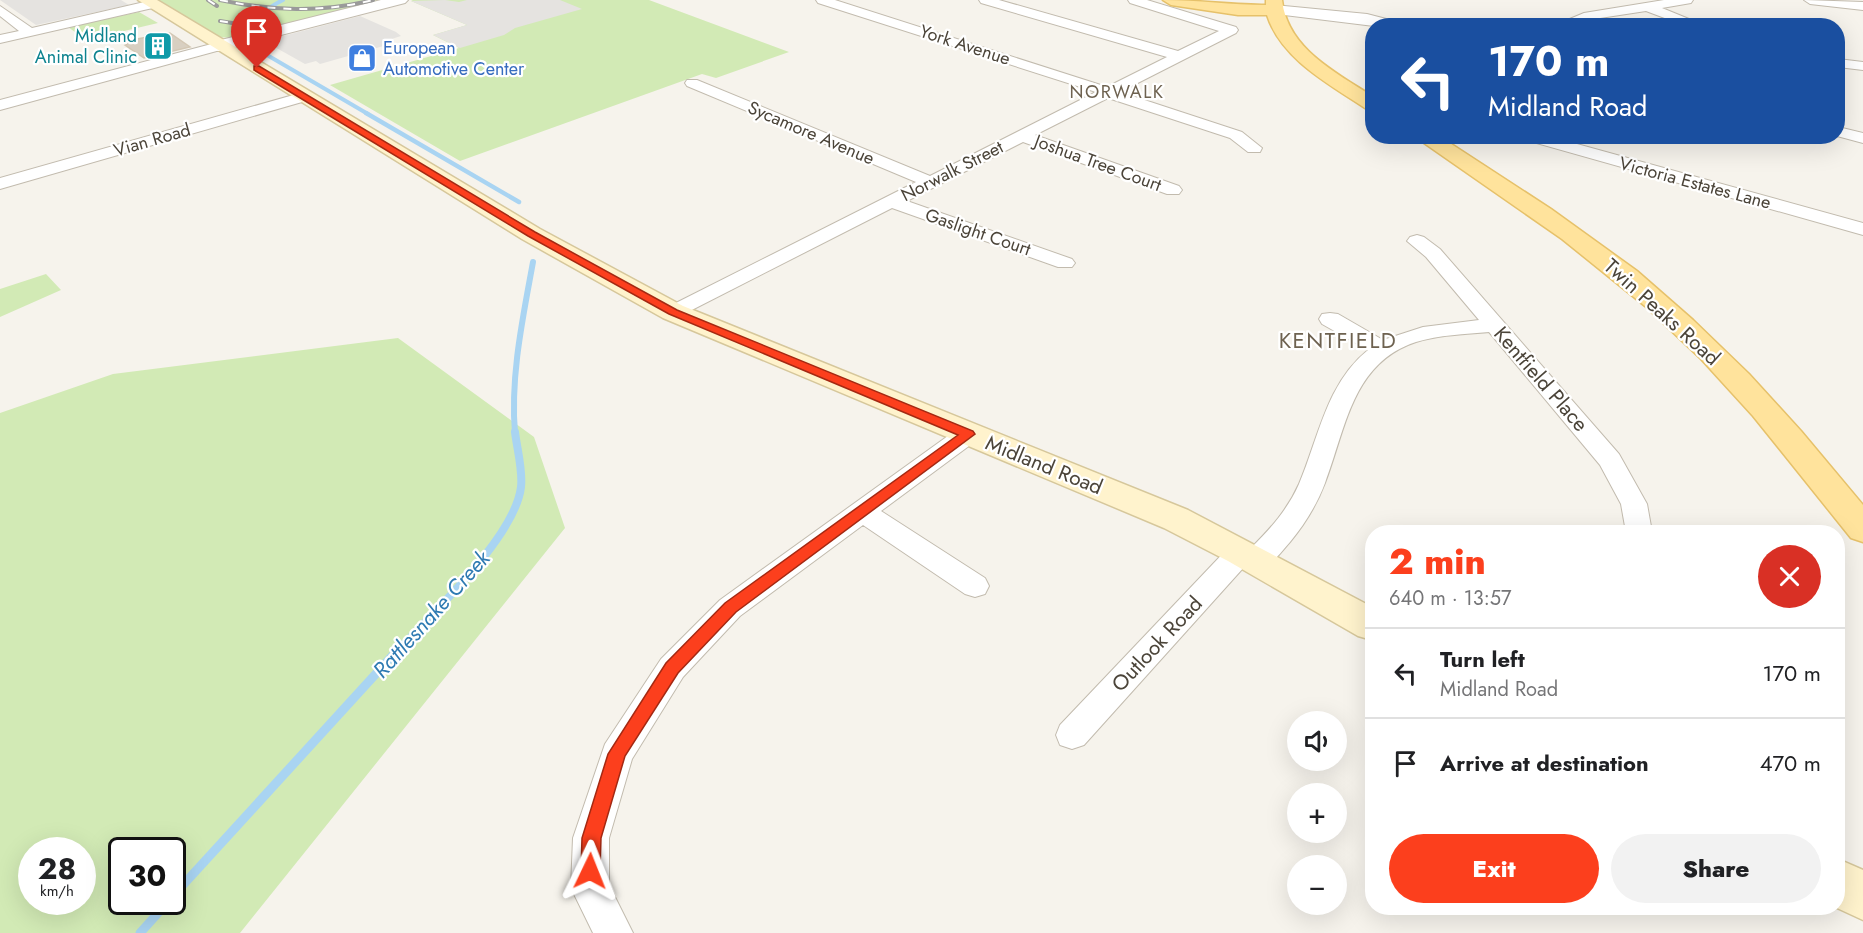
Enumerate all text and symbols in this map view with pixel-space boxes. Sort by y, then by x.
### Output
pin [231,6,282,68]
icon: arrive [240,15,273,48]
street label: York Avenue [916,18,1014,72]
place label: Midland Animal Clinic [35,23,137,70]
building icon: Midland Animal Clinic [142,30,174,62]
text: 170 m [1488,31,1610,92]
place label: European Automotive Center [383,35,525,82]
shop icon: European Automotive Center [346,42,378,74]
icon: left [1389,42,1467,120]
district label: NORWALK [1070,79,1164,105]
text: Midland Road [1488,87,1647,126]
street label: Sycamore Avenue [744,95,878,171]
street label: Vian Road [110,117,194,163]
street label: Joshua Tree Court [1029,127,1166,198]
street label: Norwalk Street [896,134,1008,208]
street label: Victoria Estates Lane [1616,150,1774,216]
street label: Gaslight Court [922,202,1035,262]
street label: Twin Peaks Road [1597,252,1727,372]
street label: Kentfield Place [1487,320,1595,438]
district label: KENTFIELD [1279,324,1397,356]
street label: Midland Road [981,428,1107,502]
text: 2 min [1389,535,1486,587]
water label: Rattlesnake Creek [365,542,498,685]
button: close [1758,545,1821,608]
text: 640 m · 13:57 [1389,584,1511,613]
street label: Outlook Road [1105,589,1209,699]
text: Turn left [1440,643,1525,675]
icon: left [1389,657,1422,690]
text: 170 m [1763,657,1821,689]
text: Midland Road [1440,675,1558,704]
map controls [1287,711,1347,915]
button: sound [1287,711,1347,771]
icon: arrive [1389,747,1422,780]
text: Arrive at destination [1440,747,1649,779]
text: 470 m [1760,747,1821,779]
button: + [1287,783,1347,843]
button: Exit [1389,834,1599,903]
button: Share [1611,834,1821,903]
speed limit sign: 30 [108,837,186,915]
position arrow [558,839,622,903]
text: 28 [38,847,76,890]
button: − [1287,855,1347,915]
text: km/h [40,880,74,902]

